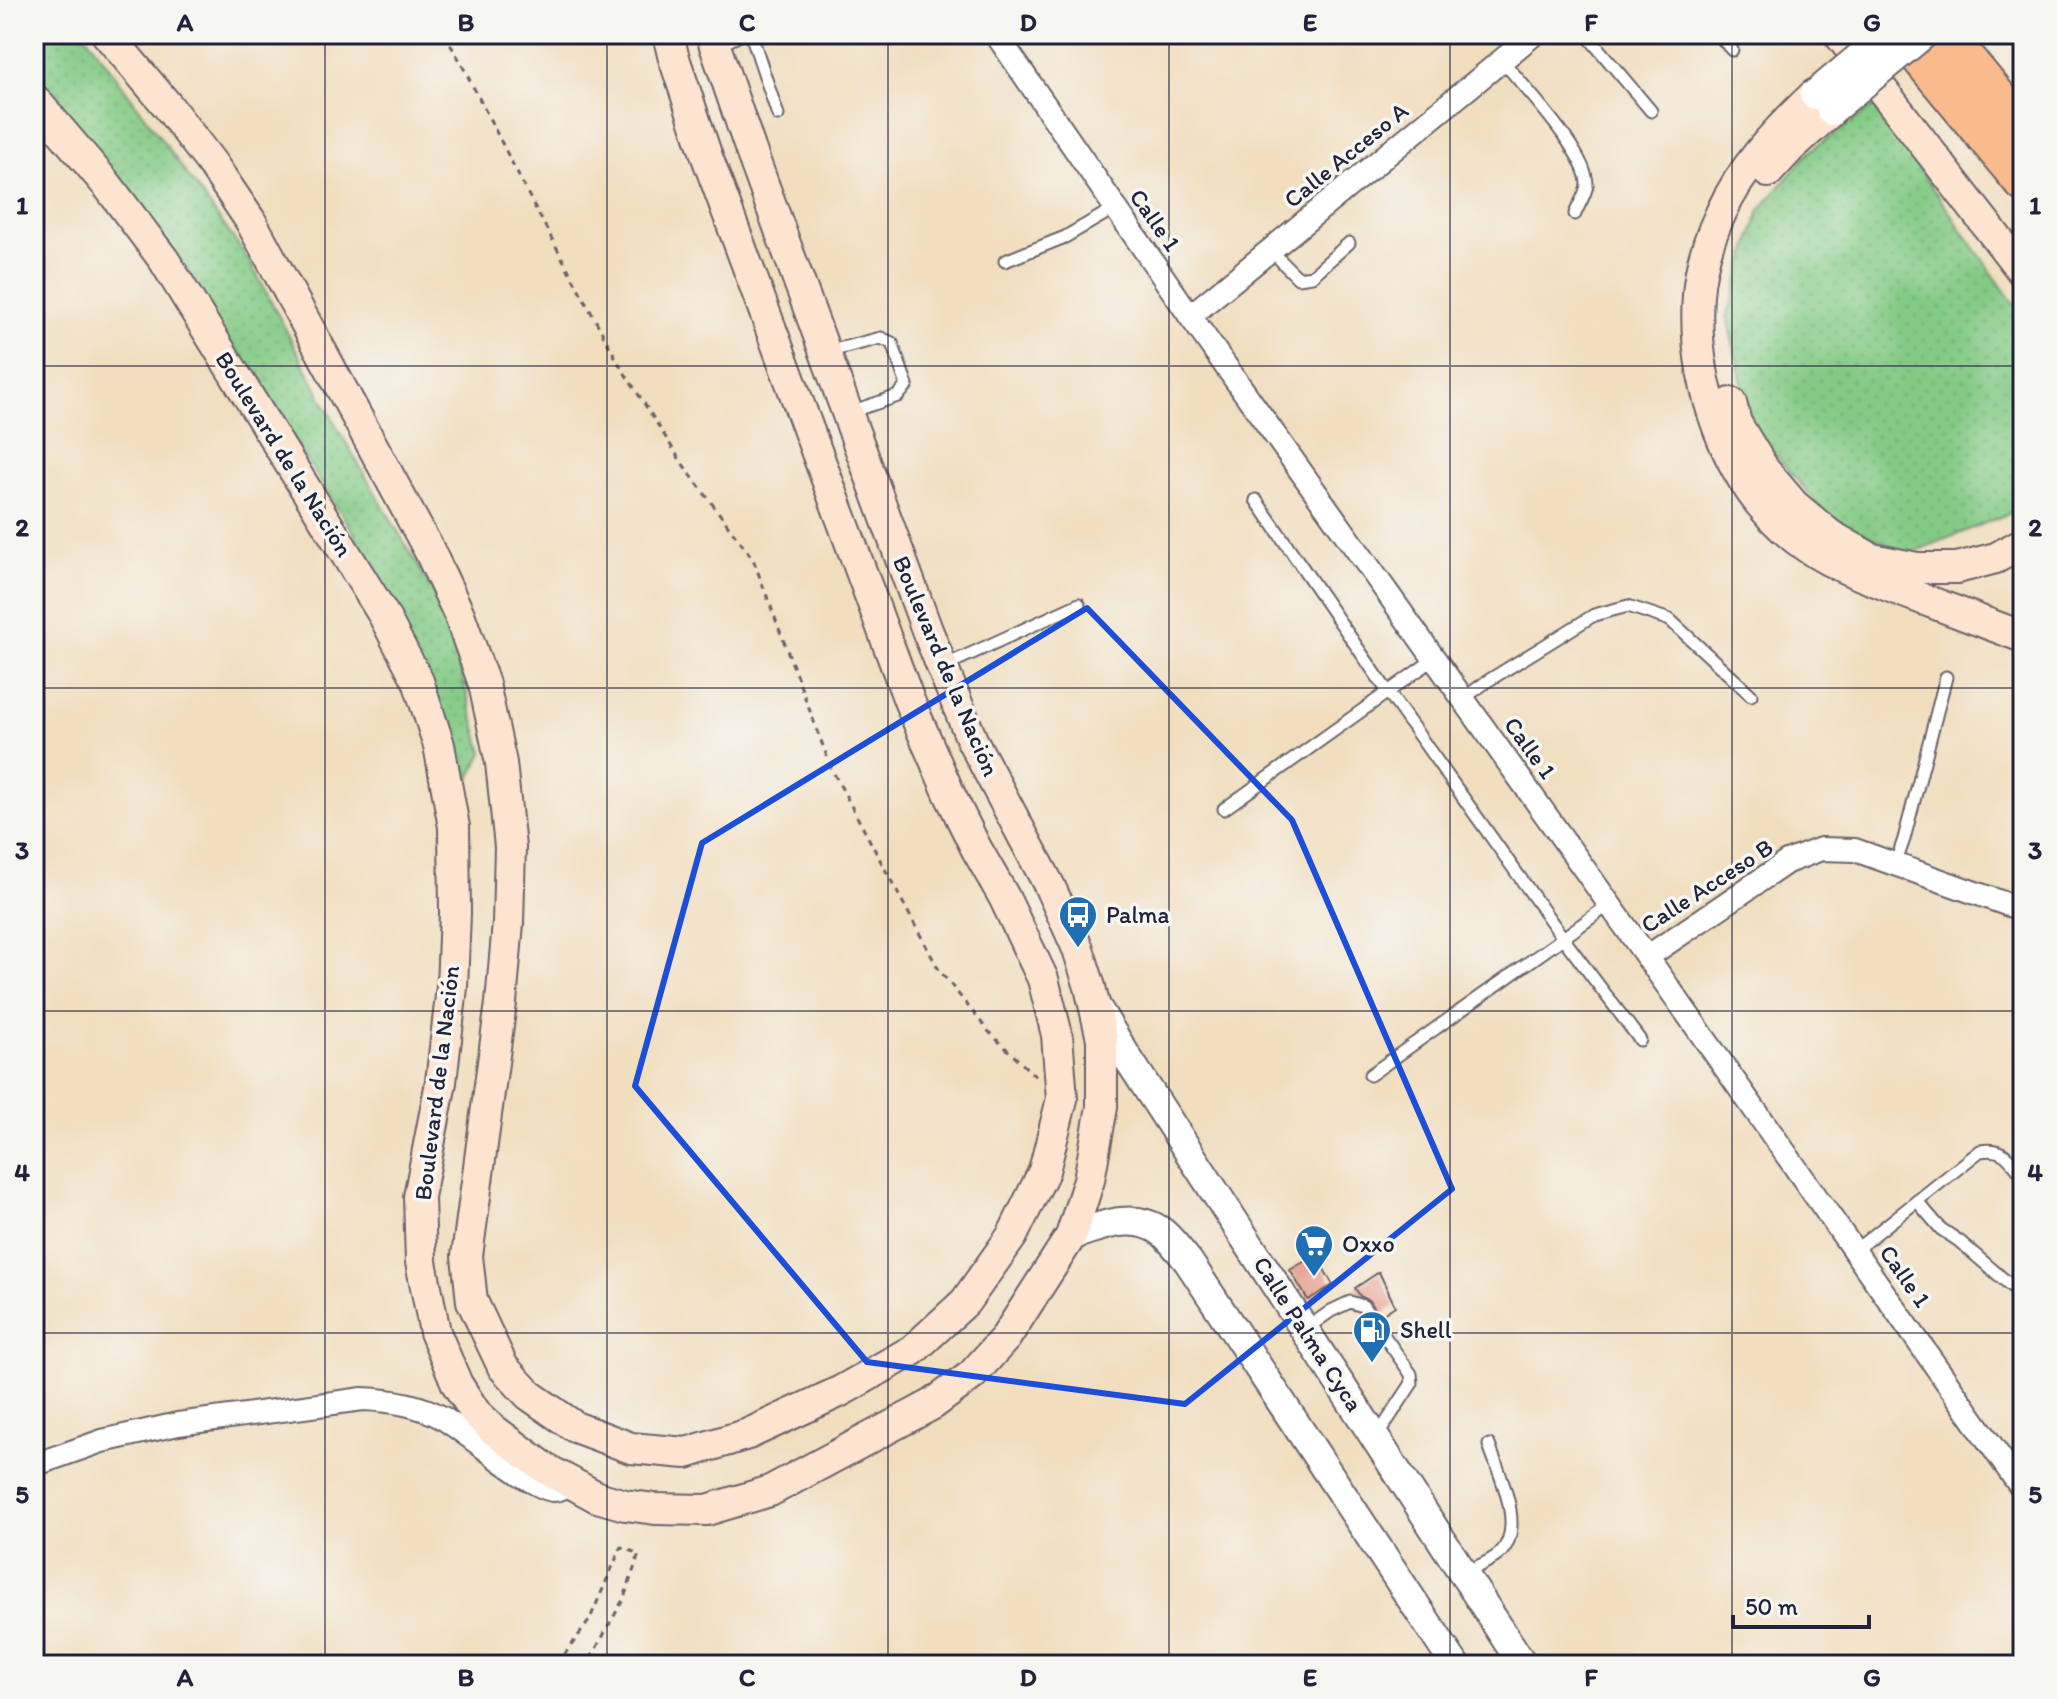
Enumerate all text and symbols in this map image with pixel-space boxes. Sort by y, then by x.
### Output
text: A [176,6,194,38]
text: B [458,6,475,38]
text: C [739,6,756,38]
text: D [1019,6,1037,38]
text: E [1303,6,1317,38]
text: F [1584,6,1598,38]
text: G [1863,6,1881,38]
street label: Calle Acceso A [1278,96,1414,214]
street label: Calle 1 [1124,183,1187,256]
text: 1 [16,189,28,221]
text: 1 [2029,189,2041,221]
street label: Boulevard de la Nación [209,346,359,562]
text: 2 [15,511,29,543]
text: 2 [2028,511,2042,543]
street label: Boulevard de la Nación [887,551,1006,781]
street label: Calle 1 [1498,711,1563,784]
street label: Calle Acceso B [1635,832,1778,939]
text: 3 [15,834,29,866]
text: 3 [2028,834,2042,866]
bus stop icon: Palma [1057,894,1099,949]
place label: Palma [1106,900,1170,929]
street label: Boulevard de la Nación [408,964,465,1202]
text: 4 [14,1156,30,1188]
text: 4 [2027,1156,2043,1188]
supermarket icon: Oxxo [1293,1223,1335,1278]
place label: Oxxo [1342,1229,1395,1258]
street label: Calle 1 [1874,1239,1937,1312]
street label: Calle Palma Cyca [1247,1251,1369,1417]
fuel station icon: Shell [1351,1309,1393,1364]
place label: Shell [1400,1315,1452,1344]
text: 5 [15,1478,29,1510]
text: 5 [2028,1478,2042,1510]
scale bar [1733,1579,1869,1629]
text: 50 m [1745,1592,1798,1621]
text: A [176,1661,194,1693]
text: B [458,1661,475,1693]
text: C [739,1661,756,1693]
text: D [1019,1661,1037,1693]
text: E [1303,1661,1317,1693]
text: F [1584,1661,1598,1693]
text: G [1863,1661,1881,1693]

